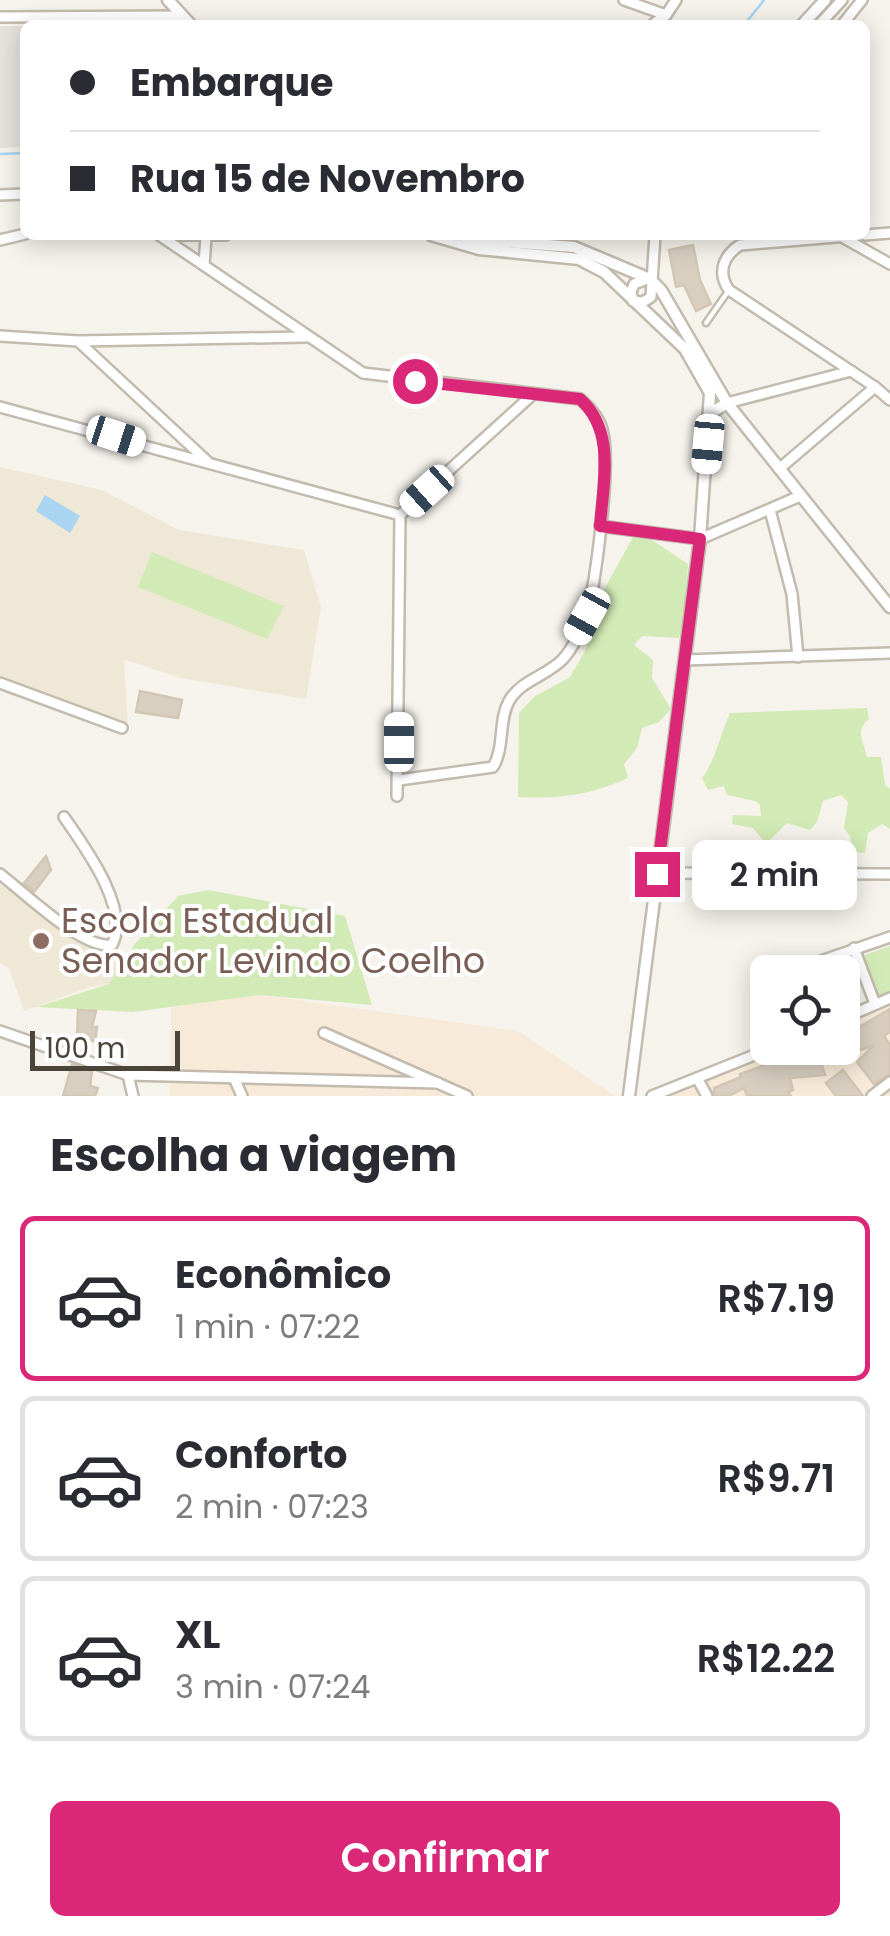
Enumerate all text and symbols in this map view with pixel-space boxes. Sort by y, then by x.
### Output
text: Embarque [130,56,334,109]
text: Rua 15 de Novembro [130,152,525,205]
route start [393,359,438,404]
car [83,412,149,460]
car [690,413,726,475]
car [395,460,459,522]
car [559,582,615,650]
car [384,712,414,772]
callout: 2 min [692,839,857,909]
route end [635,852,680,897]
text: 2 min [730,852,819,897]
place label: Escola Estadual Senador Levindo Coelho [61,896,485,985]
marker: Escola Estadual Senador Levindo Coelho [30,930,52,952]
map controls [750,955,860,1065]
button: locate [750,955,860,1065]
scale bar [30,1026,180,1070]
text: 100 m [45,1029,125,1068]
text: Escolha a viagem [50,1124,457,1187]
text: Econômico [175,1248,391,1301]
icon: car [55,1254,145,1344]
text: R$7.19 [718,1272,835,1325]
text: 1 min · 07:22 [175,1304,360,1349]
text: Conforto [175,1428,348,1481]
icon: car [55,1434,145,1524]
text: R$9.71 [718,1452,835,1505]
text: 2 min · 07:23 [175,1484,369,1529]
text: XL [175,1608,220,1661]
icon: car [55,1614,145,1704]
text: R$12.22 [697,1632,835,1685]
text: 3 min · 07:24 [175,1664,371,1709]
button: Confirmar [50,1801,840,1916]

